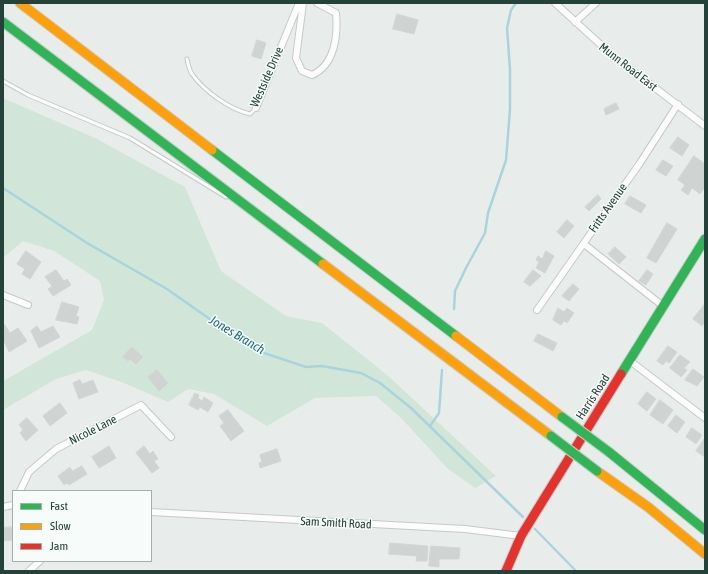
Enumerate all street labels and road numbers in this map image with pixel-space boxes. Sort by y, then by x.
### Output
street label: Munn Road East [596,40,660,94]
street label: Westside Drive [247,45,287,109]
street label: Fritts Avenue [586,181,630,235]
street label: Harris Road [573,372,613,422]
street label: Nicole Lane [67,412,119,448]
street label: Sam Smith Road [300,514,372,532]

